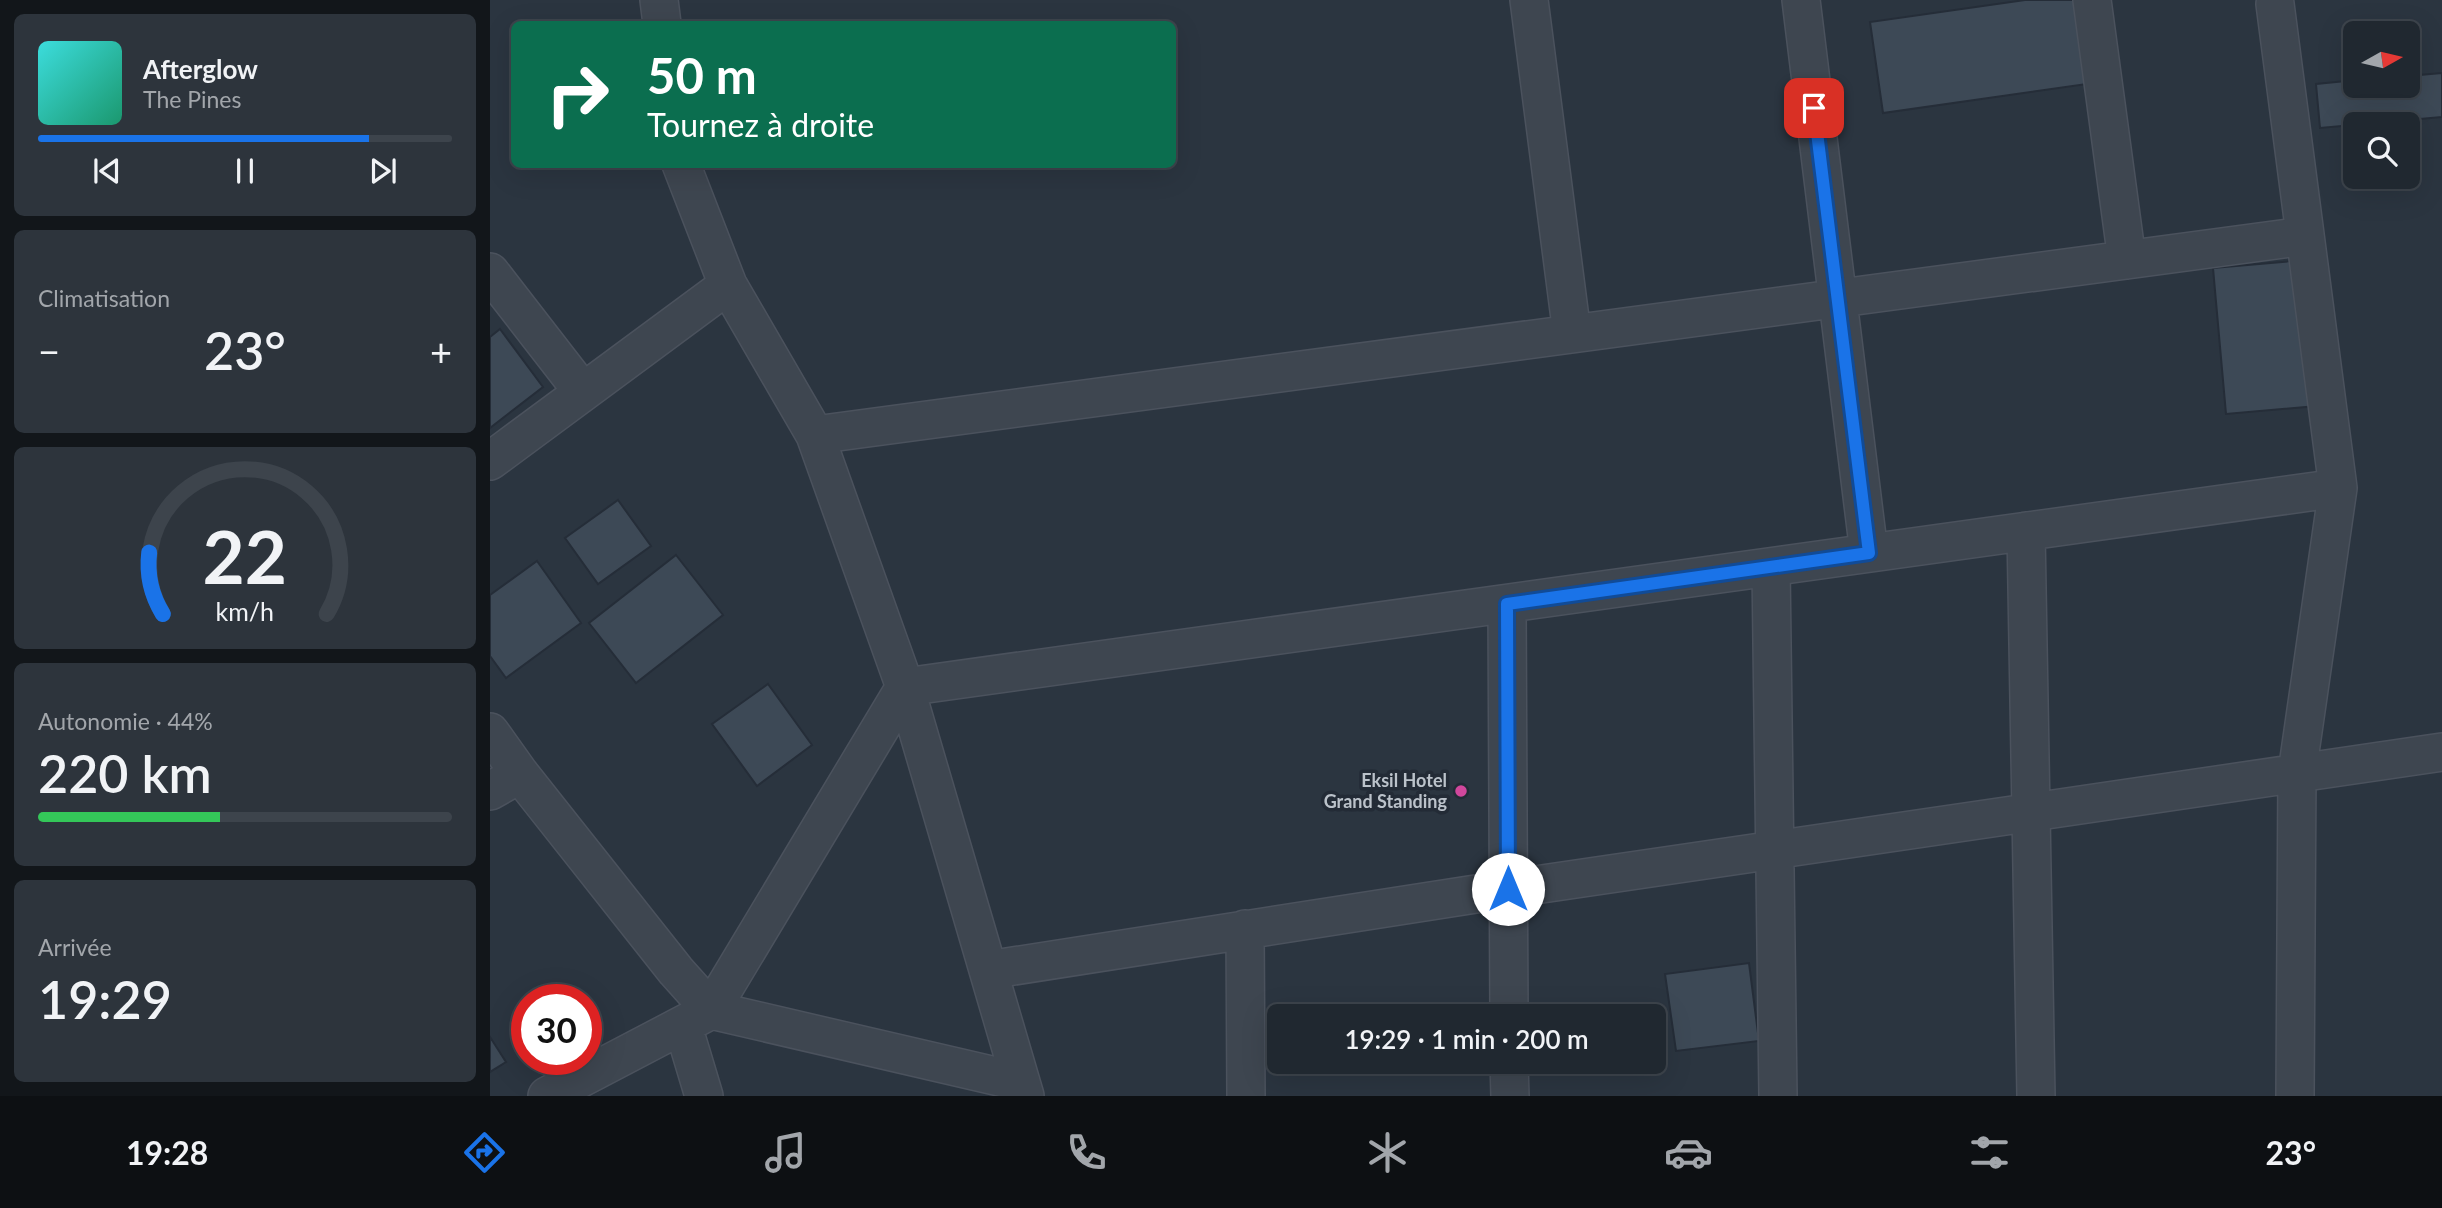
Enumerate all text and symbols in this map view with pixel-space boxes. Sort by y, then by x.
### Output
north arrow [2343,21,2420,98]
map controls [2343,21,2420,189]
text: 50 m [647,46,757,104]
icon: right [532,49,623,140]
text: Afterglow [143,53,258,85]
pin [1784,78,1844,138]
text: The Pines [143,85,241,113]
icon: arrive [1795,89,1833,127]
text: Tournez à droite [647,105,874,144]
button: search [2343,112,2420,189]
icon: previous [88,152,126,190]
icon: pause [226,152,264,190]
icon: next [364,152,402,190]
text: Climatisation [38,284,170,312]
text: 23° [204,319,286,381]
text: − [38,328,60,374]
text: + [430,328,452,374]
text: 22 [203,512,287,600]
text: km/h [216,596,274,626]
text: Autonomie · 44% [38,707,213,735]
text: 220 km [38,742,212,804]
place label: Eksil Hotel Grand Standing [1324,769,1447,812]
marker: Eksil Hotel Grand Standing [1453,783,1469,799]
position arrow [1471,852,1545,926]
text: Arrivée [38,933,112,961]
text: 19:29 [38,968,172,1030]
speed limit sign: 30 [511,984,602,1075]
text: 19:29 · 1 min · 200 m [1344,1023,1589,1055]
icon: directions [460,1128,509,1177]
icon: music [761,1128,810,1177]
icon: phone [1062,1128,1111,1177]
icon: climate [1363,1128,1412,1177]
icon: car [1664,1128,1713,1177]
icon: filters [1965,1128,2014,1177]
text: 19:28 [126,1133,208,1172]
text: 23° [2266,1133,2316,1172]

